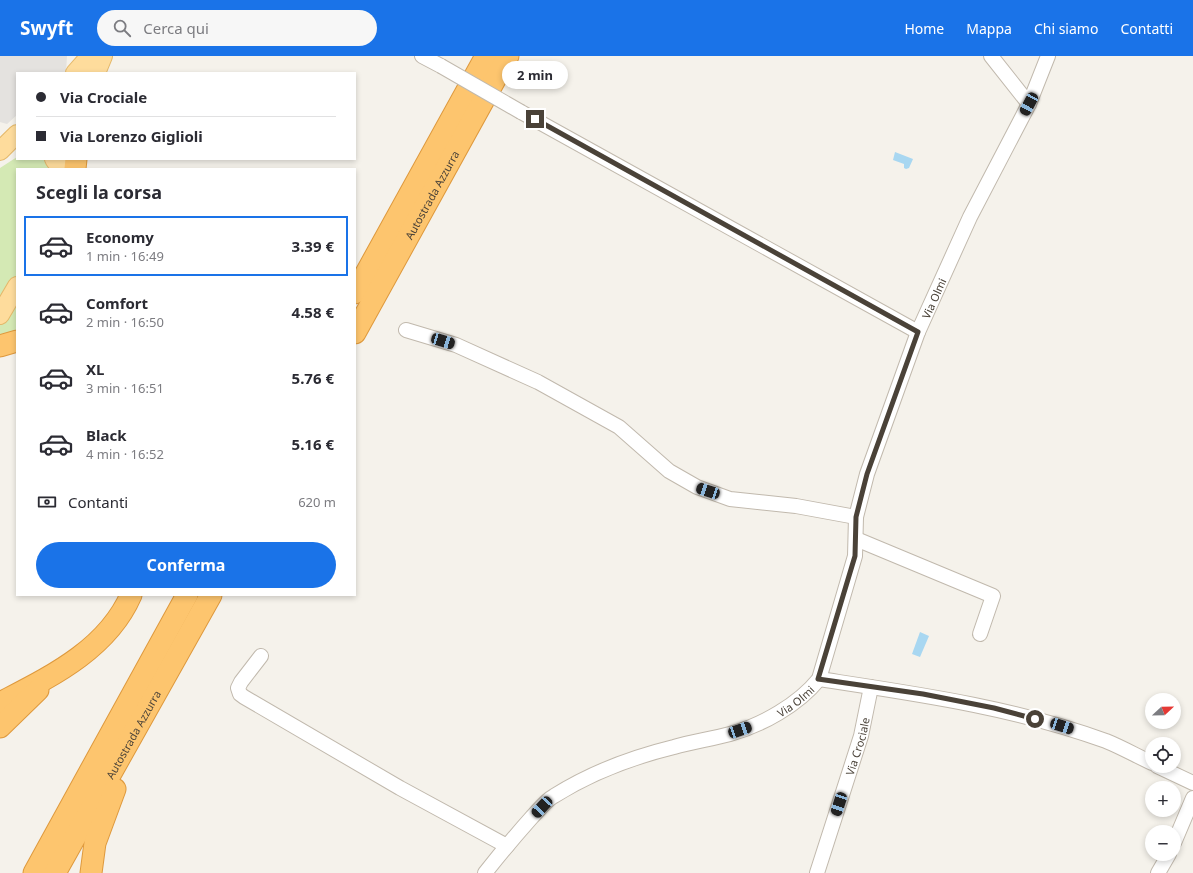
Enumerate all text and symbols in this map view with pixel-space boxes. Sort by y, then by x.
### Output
search box [97,10,377,46]
text: Swyft [20,15,73,41]
icon: search [111,17,133,39]
text: Cerca qui [143,18,209,38]
text: Home [904,19,944,38]
text: Mappa [966,19,1012,38]
text: Chi siamo [1034,19,1098,38]
text: Contatti [1120,19,1173,38]
callout: 2 min [502,61,568,89]
text: 2 min [517,66,553,84]
text: Via Crociale [60,87,147,107]
car [1018,91,1040,117]
route end [526,110,544,128]
text: Via Lorenzo Giglioli [60,126,203,146]
street label: Autostrada Azzurra [401,148,462,242]
text: Scegli la corsa [36,180,162,204]
text: Economy [86,227,154,247]
icon: car [38,228,74,264]
text: 3.39 € [292,236,334,256]
text: 1 min · 16:49 [86,247,164,265]
street label: Via Olmi [918,275,949,321]
text: Comfort [86,293,148,313]
icon: car [38,294,74,330]
text: 4.58 € [292,302,334,322]
text: 2 min · 16:50 [86,313,164,331]
car [430,332,456,350]
text: XL [86,359,104,379]
icon: car [38,360,74,396]
text: 5.76 € [292,368,334,388]
text: 3 min · 16:51 [86,379,164,397]
text: Black [86,425,126,445]
icon: car [38,426,74,462]
text: 5.16 € [292,434,334,454]
text: 4 min · 16:52 [86,445,164,463]
car [695,482,721,500]
icon: cash [36,491,58,513]
text: Contanti [68,492,128,512]
text: 620 m [298,493,336,511]
button: Conferma [36,542,336,588]
street label: Via Olmi [774,682,817,720]
street label: Autostrada Azzurra [102,687,164,781]
north arrow [1145,693,1181,729]
map controls [1145,693,1181,861]
route start [1026,710,1044,728]
street label: Via Crociale [841,716,872,777]
car [1049,717,1075,735]
car [727,720,753,740]
button: locate [1145,737,1181,773]
button: + [1145,781,1181,817]
car [830,791,848,817]
car [529,794,555,820]
button: − [1145,825,1181,861]

